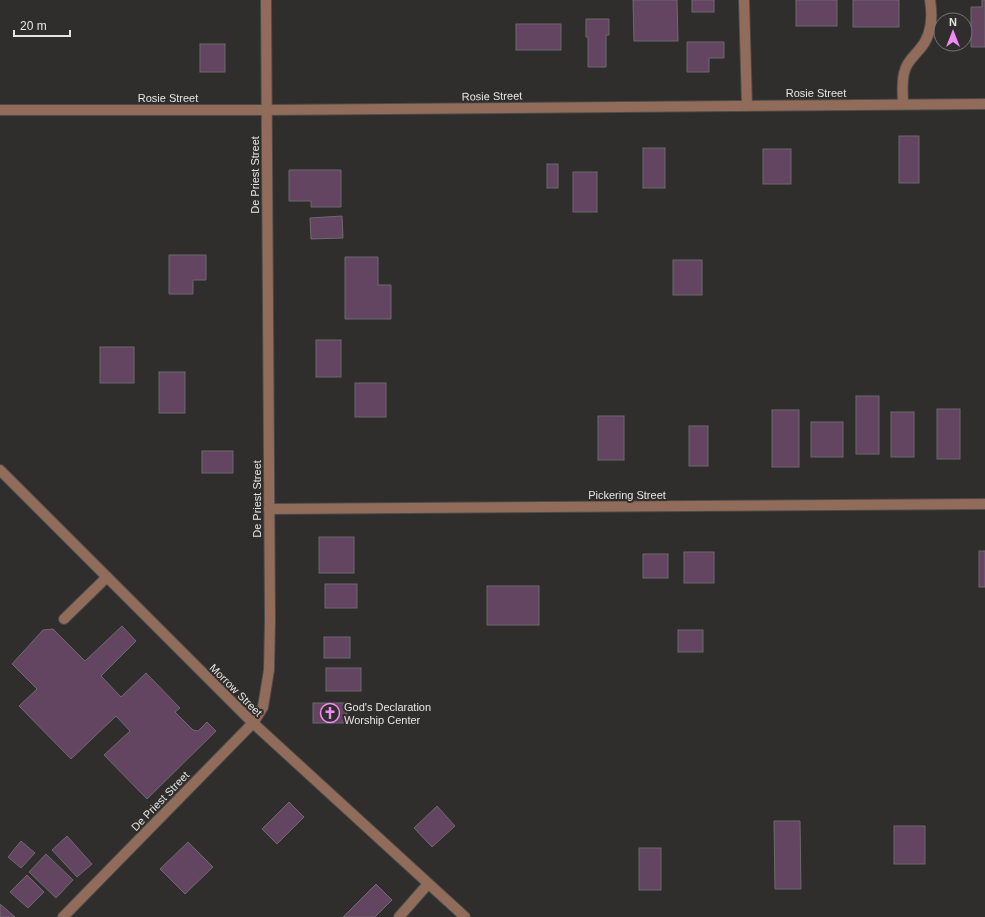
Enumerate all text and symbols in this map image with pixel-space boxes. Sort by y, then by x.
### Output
scale bar [14,12,70,38]
north arrow [933,12,973,52]
text: N [949,16,957,28]
text: 20 m [20,19,47,33]
street label: Rosie Street [786,87,846,99]
street label: Rosie Street [462,89,522,103]
street label: Rosie Street [138,92,198,104]
street label: De Priest Street [249,136,261,214]
street label: De Priest Street [251,460,263,538]
street label: Pickering Street [588,489,666,501]
street label: Morrow Street [207,661,265,719]
place label: God's Declaration Worship Center [344,701,431,726]
church icon: God's Declaration Worship Center [319,702,341,724]
street label: De Priest Street [129,769,191,833]

